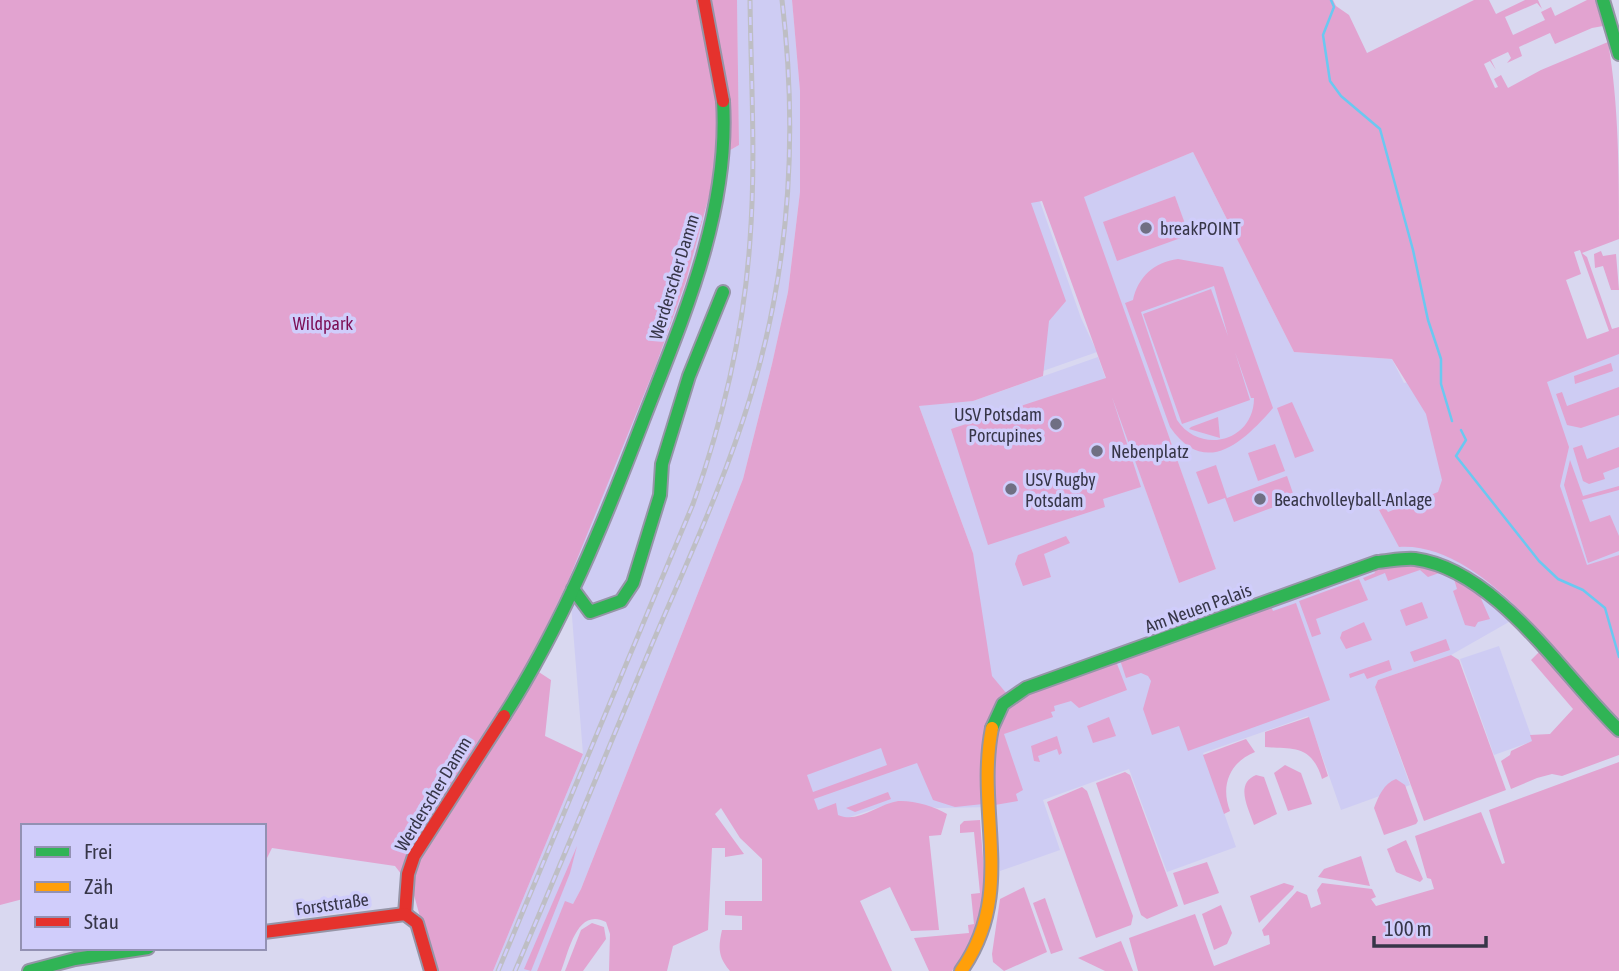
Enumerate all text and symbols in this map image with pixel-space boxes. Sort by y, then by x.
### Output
street label: Werderscher Damm [645,212,703,342]
place label: breakPOINT [1160,218,1241,239]
marker: breakPOINT [1138,220,1154,236]
park label: Wildpark [293,313,353,334]
place label: USV Potsdam Porcupines [954,404,1042,446]
marker: USV Potsdam Porcupines [1048,416,1064,432]
place label: Nebenplatz [1111,441,1189,462]
marker: Nebenplatz [1089,443,1105,459]
place label: USV Rugby Potsdam [1025,469,1096,511]
marker: USV Rugby Potsdam [1003,481,1019,497]
place label: Beachvolleyball-Anlage [1274,489,1432,510]
marker: Beachvolleyball-Anlage [1252,491,1268,507]
street label: Am Neuen Palais [1142,579,1254,637]
street label: Werderscher Damm [391,733,475,855]
legend [21,824,266,950]
text: Frei [84,839,113,863]
text: Zäh [84,874,113,898]
street label: Forststraße [294,888,370,920]
scale bar [1374,904,1486,948]
text: Stau [84,909,119,933]
text: 100 m [1384,916,1432,940]

